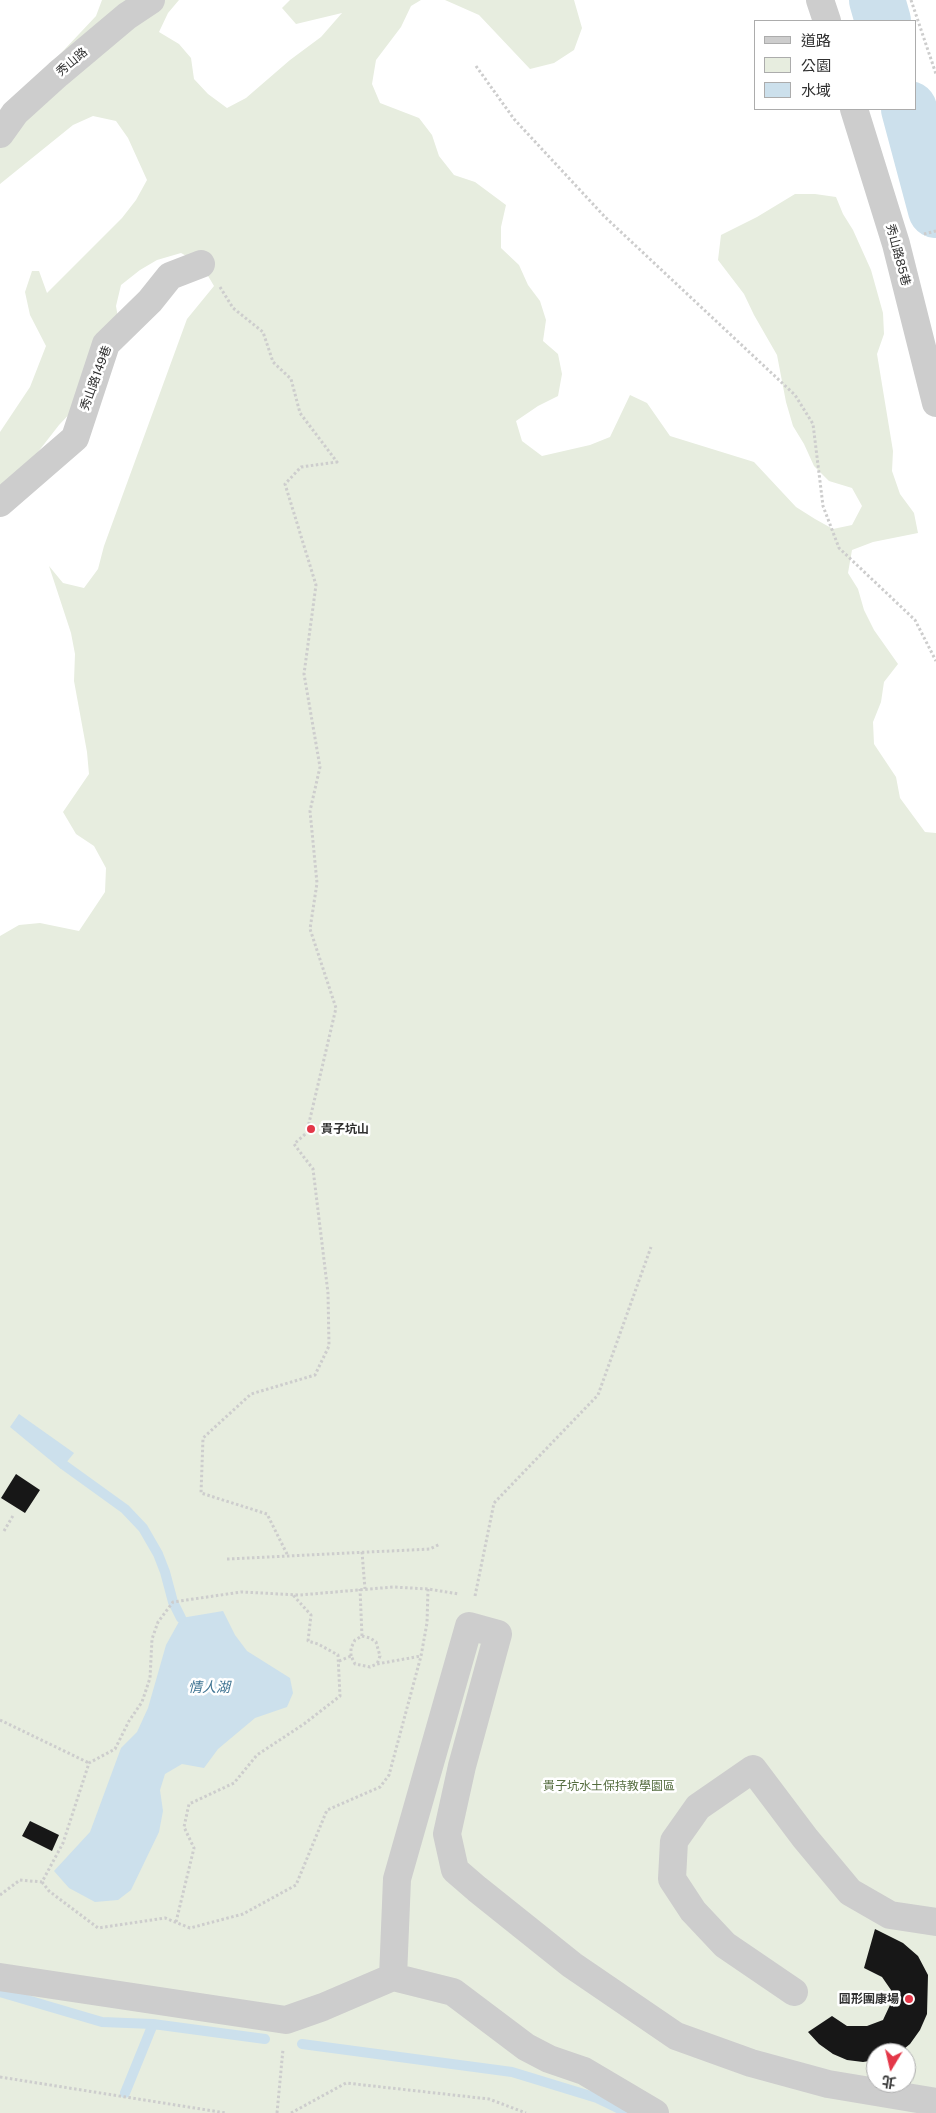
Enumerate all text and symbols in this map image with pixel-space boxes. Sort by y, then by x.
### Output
legend [754,20,916,110]
text: 道路 [801,32,831,49]
street label: 秀山路 [54,45,90,79]
text: 公園 [801,57,831,74]
text: 水域 [801,82,831,99]
street label: 秀山路85巷 [883,222,913,288]
street label: 秀山路149巷 [78,344,114,412]
place label: 貴子坑山 [321,1122,369,1136]
marker: 貴子坑山 [305,1123,317,1135]
water label: 情人湖 [188,1680,230,1696]
park label: 貴子坑水土保持教學園區 [543,1779,675,1793]
place label: 圓形團康場 [839,1992,899,2006]
marker: 圓形團康場 [903,1993,915,2005]
north arrow [866,2043,916,2093]
text: 北 [881,2073,897,2091]

